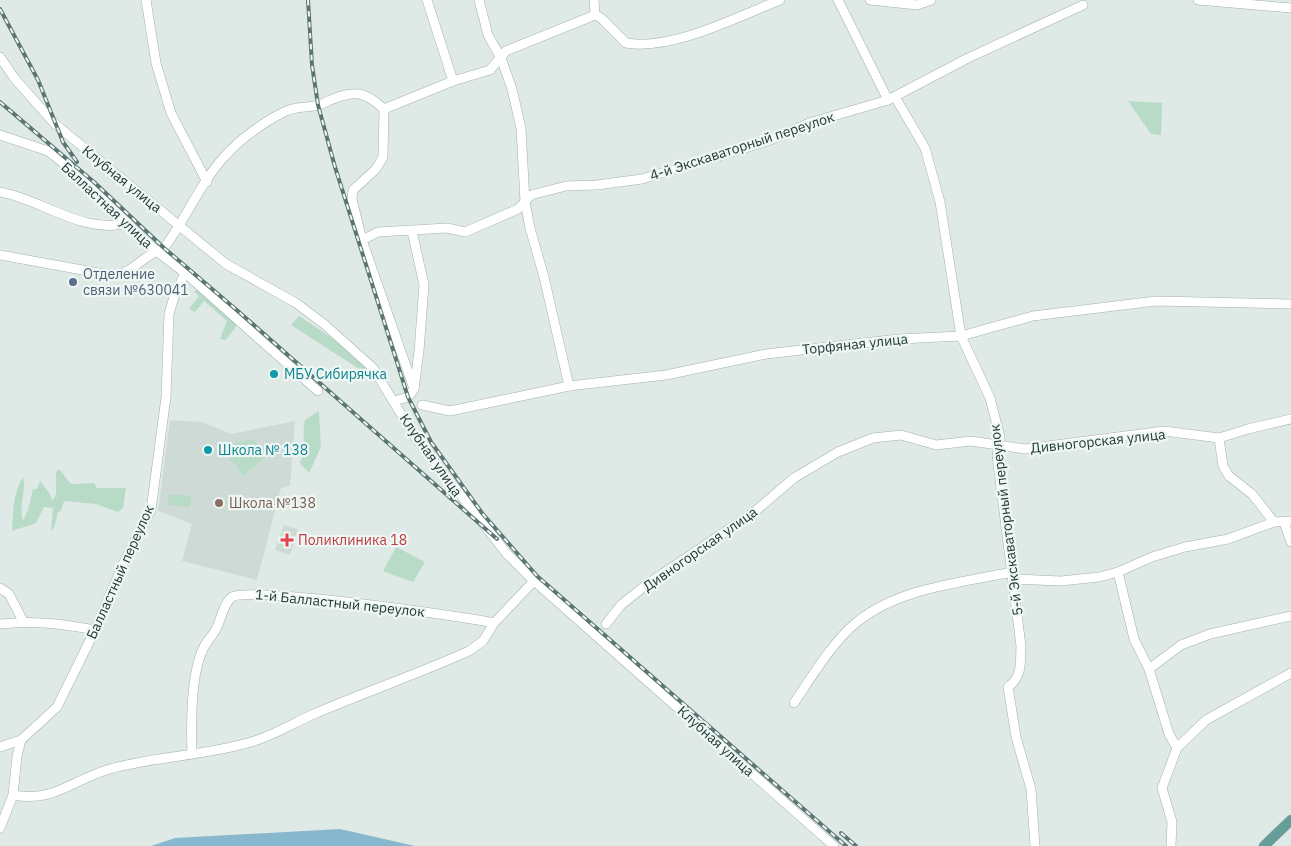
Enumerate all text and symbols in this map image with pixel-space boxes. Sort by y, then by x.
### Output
street label: 4-й Экскаваторный переулок [648,108,837,184]
street label: Клубная улица [78,141,166,217]
street label: Балластная улица [57,158,157,252]
place label: Отделение связи №630041 [83,265,189,299]
marker: Отделение связи №630041 [67,276,79,288]
street label: Торфяная улица [801,329,909,359]
place label: МБУ Сибирячка [284,365,387,383]
marker: МБУ Сибирячка [268,368,280,380]
street label: Клубная улица [396,410,467,500]
street label: 5-й Экскаваторный переулок [985,423,1027,617]
street label: Дивногорская улица [1030,425,1167,457]
place label: Школа № 138 [218,441,308,459]
marker: Школа № 138 [202,444,214,456]
place label: Школа №138 [229,494,316,512]
marker: Школа №138 [213,497,225,509]
street label: Балластный переулок [82,502,158,642]
street label: Дивногорская улица [639,502,761,595]
place label: Поликлиника 18 [298,531,407,549]
marker: Поликлиника 18 [280,533,294,547]
street label: 1-й Балластный переулок [254,585,426,621]
street label: Клубная улица [674,702,759,781]

